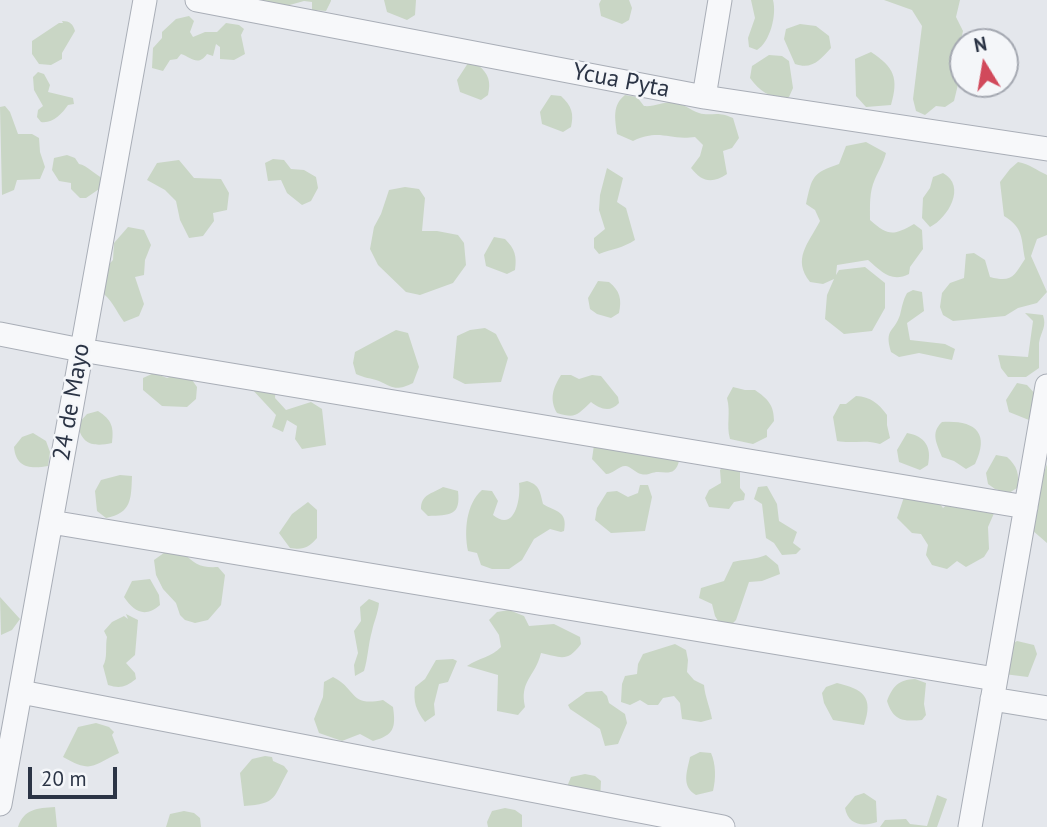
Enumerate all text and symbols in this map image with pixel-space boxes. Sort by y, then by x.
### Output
north arrow [949,28,1019,98]
text: N [972,31,989,57]
street label: Ycua Pyta [570,58,672,104]
street label: 24 de Mayo [48,341,96,463]
scale bar [32,754,121,798]
text: 20 m [41,765,87,792]

